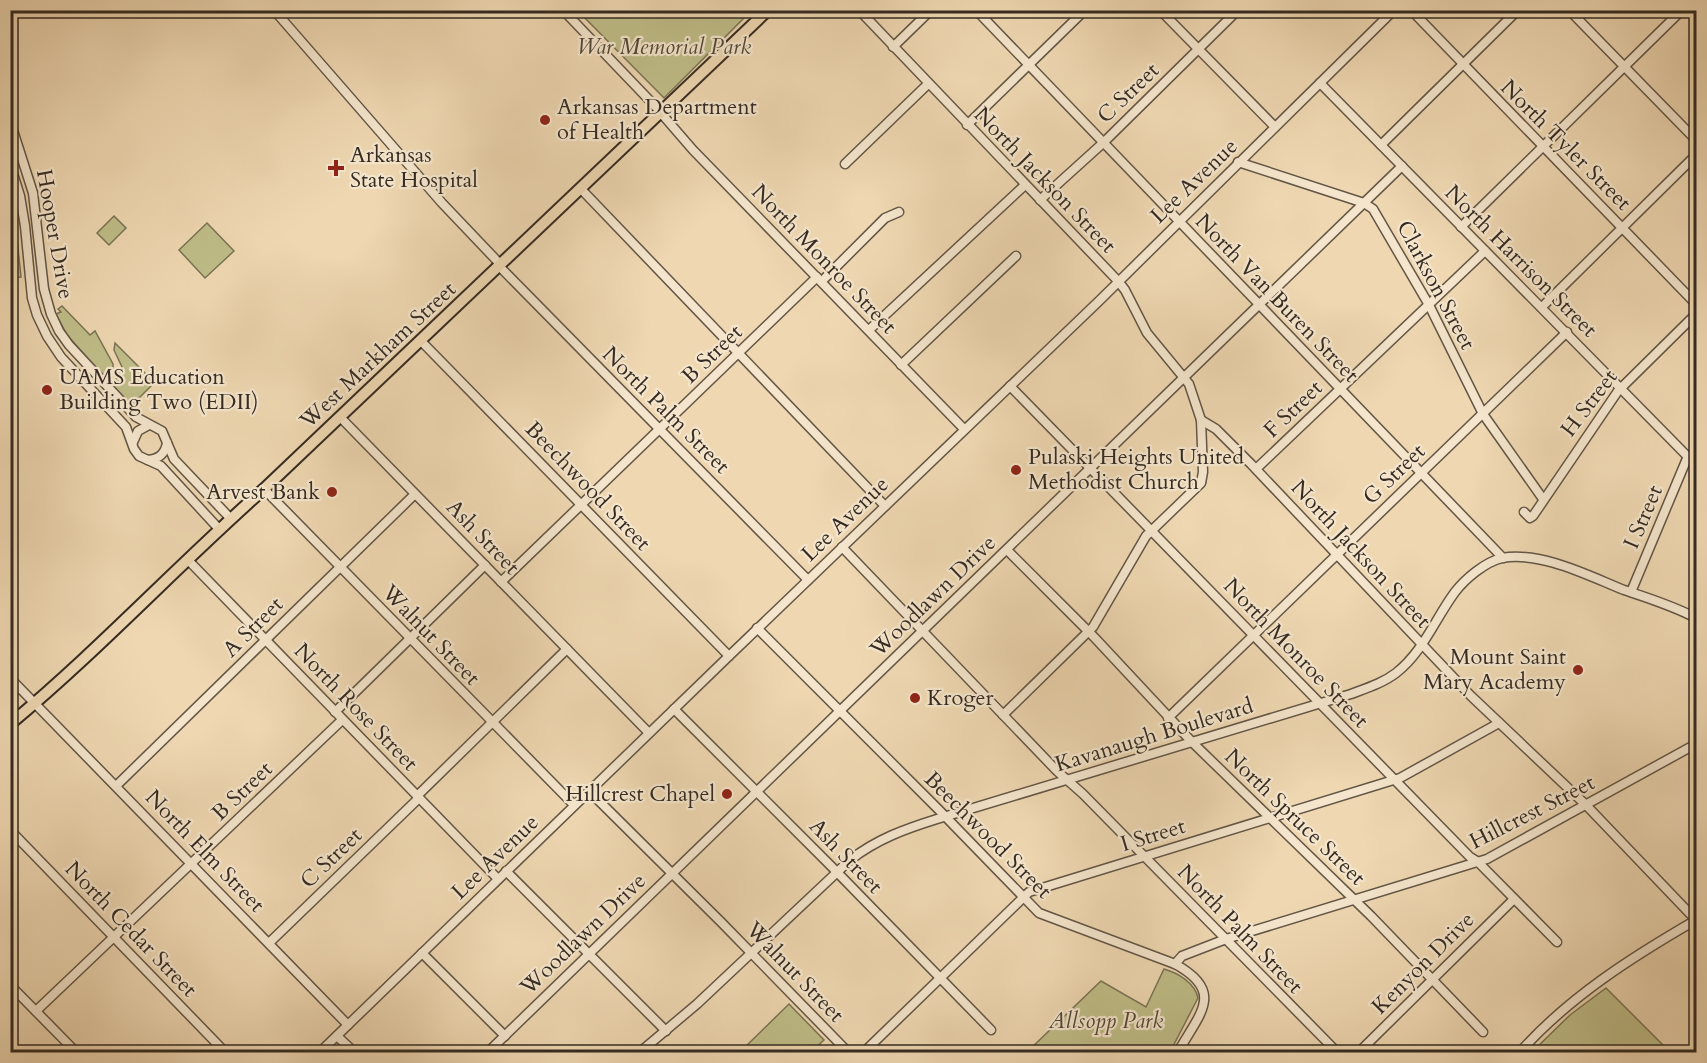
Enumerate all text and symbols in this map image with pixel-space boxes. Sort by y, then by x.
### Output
park label: War Memorial Park [577,32,751,62]
street label: C Street [1090,56,1166,130]
street label: North Tyler Street [1494,73,1638,217]
place label: Arkansas Department of Health [557,92,757,147]
street label: North Jackson Street [967,100,1123,260]
marker: Arkansas Department of Health [538,113,552,127]
street label: Lee Avenue [1144,132,1244,230]
place label: Arkansas State Hospital [350,140,478,195]
marker: Arkansas State Hospital [327,159,345,177]
street label: Hooper Drive [29,167,81,301]
street label: North Monroe Street [745,178,903,340]
street label: North Harrison Street [1438,178,1604,344]
street label: North Van Buren Street [1188,207,1366,389]
street label: Clarkson Street [1389,215,1483,355]
street label: West Markham Street [293,275,463,436]
street label: B Street [675,318,749,390]
street label: North Palm Street [596,340,736,480]
place label: UAMS Education Building Two (EDII) [59,362,258,417]
street label: H Street [1554,363,1624,443]
street label: F Street [1257,373,1329,445]
marker: UAMS Education Building Two (EDII) [40,383,54,397]
street label: Beechwood Street [519,415,658,557]
street label: G Street [1356,437,1432,511]
place label: Pulaski Heights United Methodist Church [1028,442,1244,497]
marker: Pulaski Heights United Methodist Church [1009,463,1023,477]
street label: Lee Avenue [795,470,895,568]
street label: North Jackson Street [1284,473,1438,635]
place label: Arvest Bank [206,477,320,507]
street label: I Street [1616,481,1670,553]
marker: Arvest Bank [325,485,339,499]
street label: Ash Street [440,493,526,581]
street label: Woodlawn Drive [863,528,1002,665]
street label: North Monroe Street [1217,572,1375,734]
street label: Walnut Street [374,577,487,692]
street label: A Street [216,590,290,664]
street label: North Rose Street [287,637,425,777]
place label: Mount Saint Mary Academy [1423,642,1566,697]
marker: Mount Saint Mary Academy [1571,663,1585,677]
place label: Kroger [927,683,995,713]
street label: Kavanaugh Boulevard [1051,690,1257,779]
marker: Kroger [908,691,922,705]
street label: North Spruce Street [1218,742,1372,892]
street label: B Street [205,755,279,827]
street label: Beechwood Street [918,765,1058,905]
street label: Hillcrest Street [1464,768,1600,856]
place label: Hillcrest Chapel [565,779,715,809]
street label: North Elm Street [139,783,271,919]
marker: Hillcrest Chapel [720,787,734,801]
street label: Lee Avenue [445,808,545,906]
street label: I Street [1117,811,1189,859]
street label: Ash Street [803,812,889,900]
street label: C Street [293,821,369,895]
street label: North Cedar Street [58,854,204,1004]
street label: North Palm Street [1170,858,1310,1000]
street label: Woodlawn Drive [513,866,652,1003]
street label: Kenyon Drive [1365,905,1481,1021]
street label: Walnut Street [738,914,851,1029]
park label: Allsopp Park [1048,1006,1163,1036]

